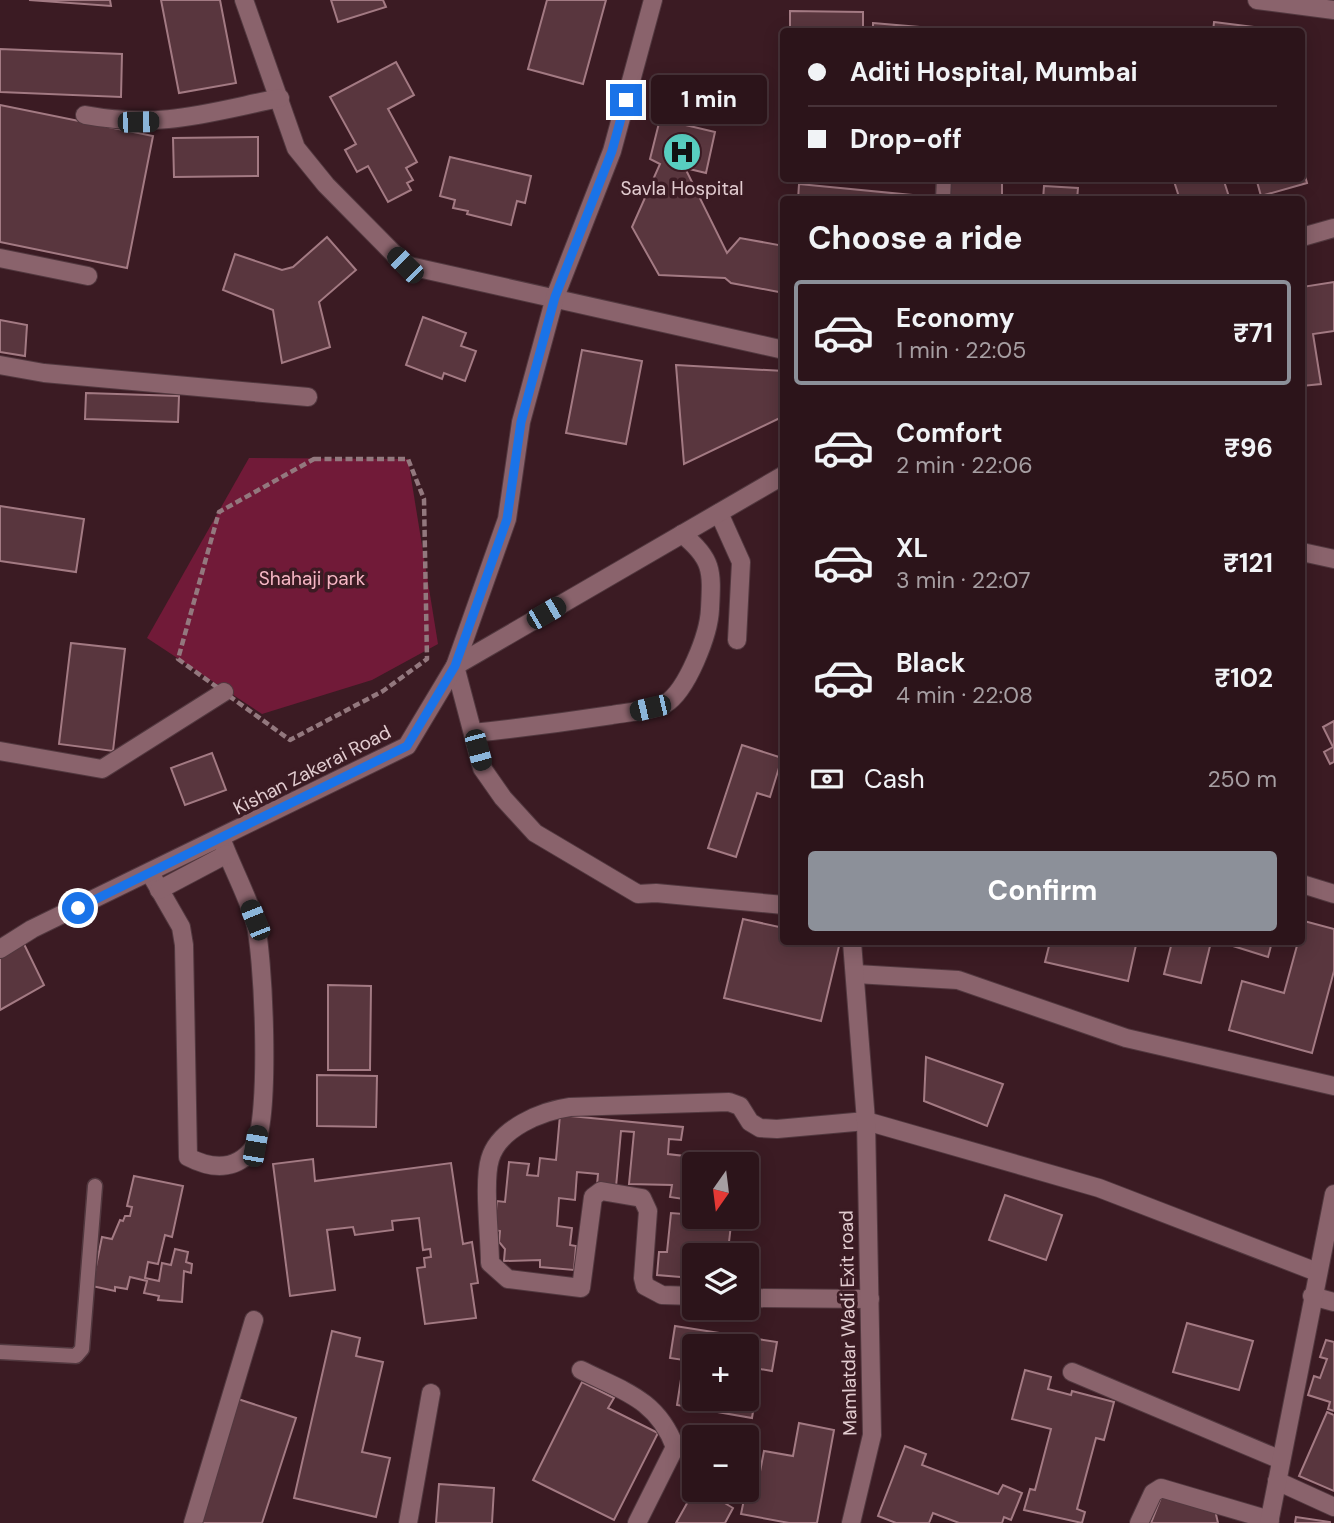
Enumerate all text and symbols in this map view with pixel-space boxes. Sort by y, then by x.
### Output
text: Aditi Hospital, Mumbai [850,55,1138,89]
callout: 1 min [650,76,766,124]
route end [610,84,642,116]
text: 1 min [681,84,737,114]
car [117,111,160,133]
text: Drop-off [850,122,962,156]
hospital icon: Savla Hospital [661,131,703,173]
place label: Savla Hospital [621,176,743,201]
text: Choose a ride [808,217,1023,259]
car [383,243,428,287]
icon: car [812,301,875,364]
text: Economy [896,301,1014,335]
text: ₹71 [1233,316,1273,350]
text: 1 min · 22:05 [896,335,1026,365]
icon: car [812,416,875,479]
text: Comfort [896,416,1002,450]
text: ₹96 [1224,431,1273,465]
text: 2 min · 22:06 [896,450,1033,480]
icon: car [812,531,875,594]
text: XL [896,531,928,565]
text: ₹121 [1223,546,1273,580]
text: 3 min · 22:07 [896,565,1031,595]
park label: Shahaji park [259,566,366,591]
car [523,593,570,633]
icon: car [812,646,875,709]
text: Black [896,646,966,680]
text: ₹102 [1214,661,1273,695]
text: 4 min · 22:08 [896,680,1033,710]
car [628,693,673,723]
street label: Kishan Zakerai Road [229,719,395,821]
car [463,727,494,773]
icon: cash [808,760,846,798]
text: Cash [864,762,925,796]
text: 250 m [1207,764,1277,794]
button: Confirm [808,851,1277,931]
route start [62,892,94,924]
car [238,897,273,943]
car [242,1123,269,1169]
north arrow [682,1152,760,1228]
map controls [682,1152,759,1502]
street label: Mamlatdar Wadi Exit road [834,1210,862,1436]
button: layers [682,1243,759,1320]
button: + [682,1334,759,1411]
button: − [682,1425,759,1502]

